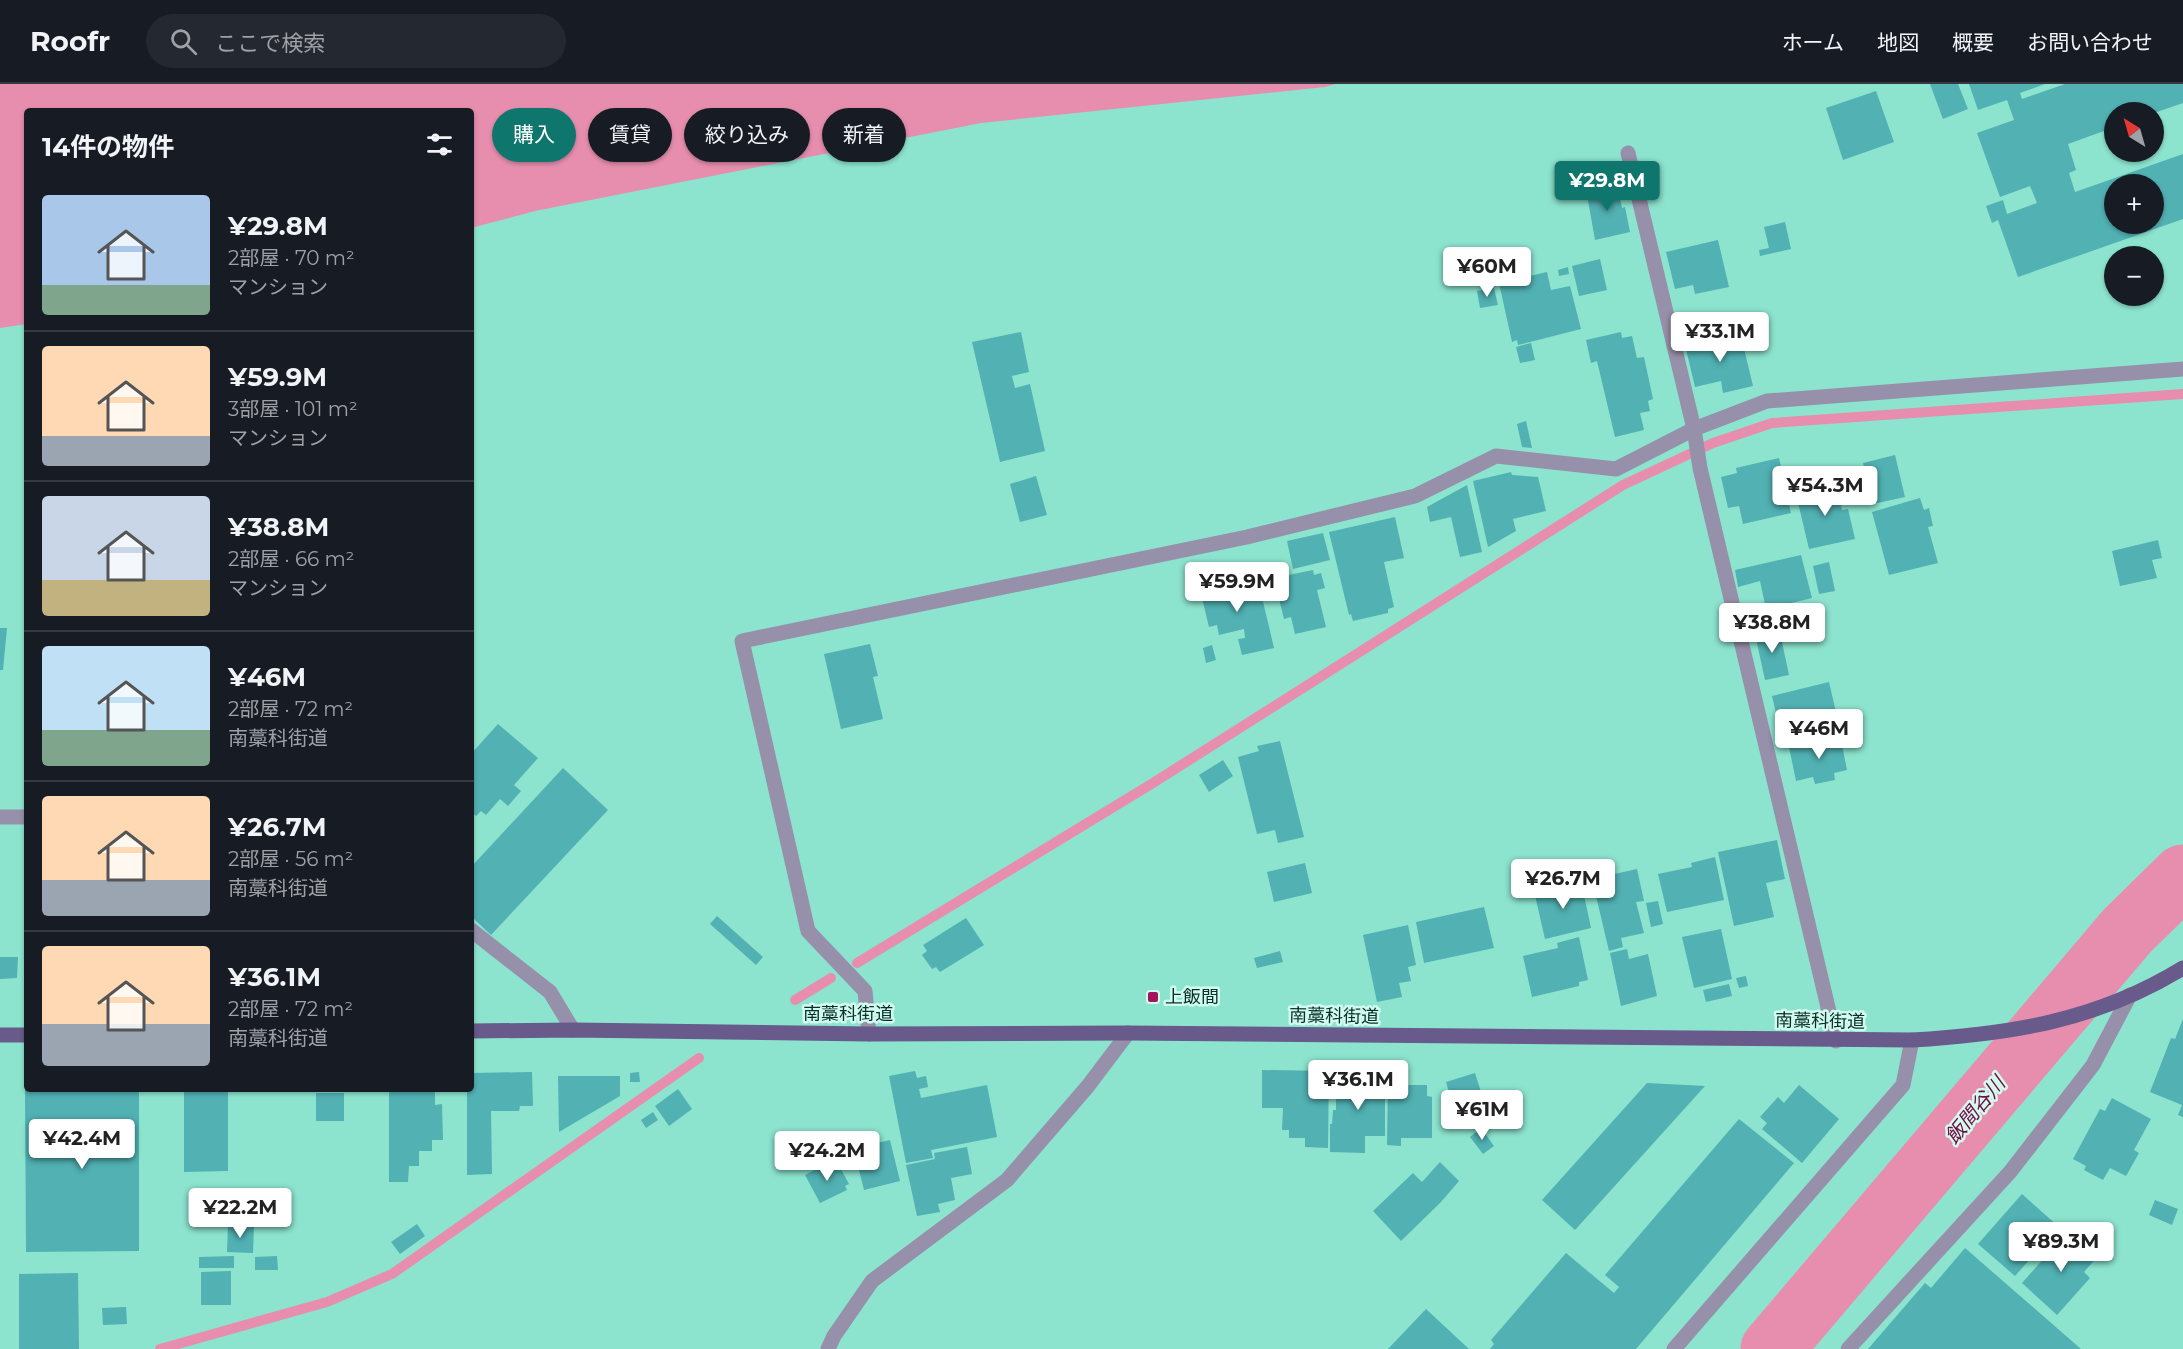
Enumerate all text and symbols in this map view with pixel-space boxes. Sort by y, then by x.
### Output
search box [146,14,566,68]
text: Roofr [30,24,110,58]
icon: search [167,25,200,58]
text: ここで検索 [215,30,325,57]
text: ホーム [1782,30,1844,55]
text: 地図 [1877,30,1919,55]
text: 概要 [1952,30,1994,55]
text: お問い合わせ [2027,30,2153,55]
north arrow [2104,102,2164,162]
map controls [2104,102,2164,306]
chip: 購入 [492,108,576,162]
chip: 賃貸 [588,108,672,162]
chip: 絞り込み [684,108,810,162]
chip: 新着 [822,108,906,162]
icon: filters [423,128,456,161]
text: 14件の物件 [42,131,174,163]
pin: ¥29.8M [1558,161,1656,212]
text: ¥29.8M [1569,168,1645,192]
button: + [2104,174,2164,234]
text: ¥29.8M [228,210,328,242]
icon: home [90,219,162,291]
text: 2部屋 · 70 m² [228,246,355,270]
button: − [2104,246,2164,306]
pin: ¥60M [1451,247,1523,298]
text: ¥60M [1457,254,1517,278]
text: マンション [228,275,328,299]
pin: ¥33.1M [1671,312,1769,363]
text: ¥33.1M [1685,319,1755,343]
text: ¥59.9M [228,361,327,393]
icon: home [90,370,162,442]
text: 3部屋 · 101 m² [228,397,358,421]
text: マンション [228,426,328,450]
pin: ¥54.3M [1776,466,1874,517]
text: ¥54.3M [1786,473,1864,497]
text: ¥38.8M [228,511,329,543]
icon: home [90,520,162,592]
text: 2部屋 · 66 m² [228,547,354,571]
pin: ¥59.9M [1188,562,1286,613]
text: ¥59.9M [1199,569,1275,593]
text: マンション [228,576,328,600]
pin: ¥38.8M [1723,603,1821,654]
text: ¥38.8M [1733,610,1811,634]
text: ¥46M [228,661,306,693]
icon: home [90,670,162,742]
text: 2部屋 · 72 m² [228,697,353,721]
pin: ¥46M [1783,709,1855,760]
text: ¥46M [1789,716,1849,740]
text: 南藁科街道 [228,726,328,750]
text: ¥26.7M [228,811,327,843]
icon: home [90,820,162,892]
text: 2部屋 · 56 m² [228,847,353,871]
pin: ¥26.7M [1514,859,1612,910]
text: ¥26.7M [1525,866,1601,890]
text: 南藁科街道 [228,876,328,900]
text: ¥36.1M [228,961,321,993]
icon: home [90,970,162,1042]
place label: 上飯間 [1165,986,1219,1008]
marker: 上飯間 [1146,990,1160,1004]
text: 2部屋 · 72 m² [228,997,353,1021]
street label: 南藁科街道 [803,1003,893,1025]
street label: 南藁科街道 [1289,1004,1379,1028]
street label: 南藁科街道 [1775,1009,1865,1033]
text: 南藁科街道 [228,1026,328,1050]
pin: ¥36.1M [1309,1060,1407,1111]
text: ¥36.1M [1322,1067,1394,1091]
water label: 飯間谷川 [1940,1070,2011,1148]
pin: ¥61M [1446,1090,1518,1141]
text: ¥61M [1455,1097,1509,1121]
pin: ¥42.4M [33,1119,131,1170]
text: ¥42.4M [43,1126,121,1150]
pin: ¥24.2M [778,1131,876,1182]
text: ¥24.2M [789,1138,865,1162]
pin: ¥22.2M [191,1188,289,1239]
text: ¥22.2M [203,1195,277,1219]
pin: ¥89.3M [2012,1222,2110,1273]
text: ¥89.3M [2023,1229,2099,1253]

